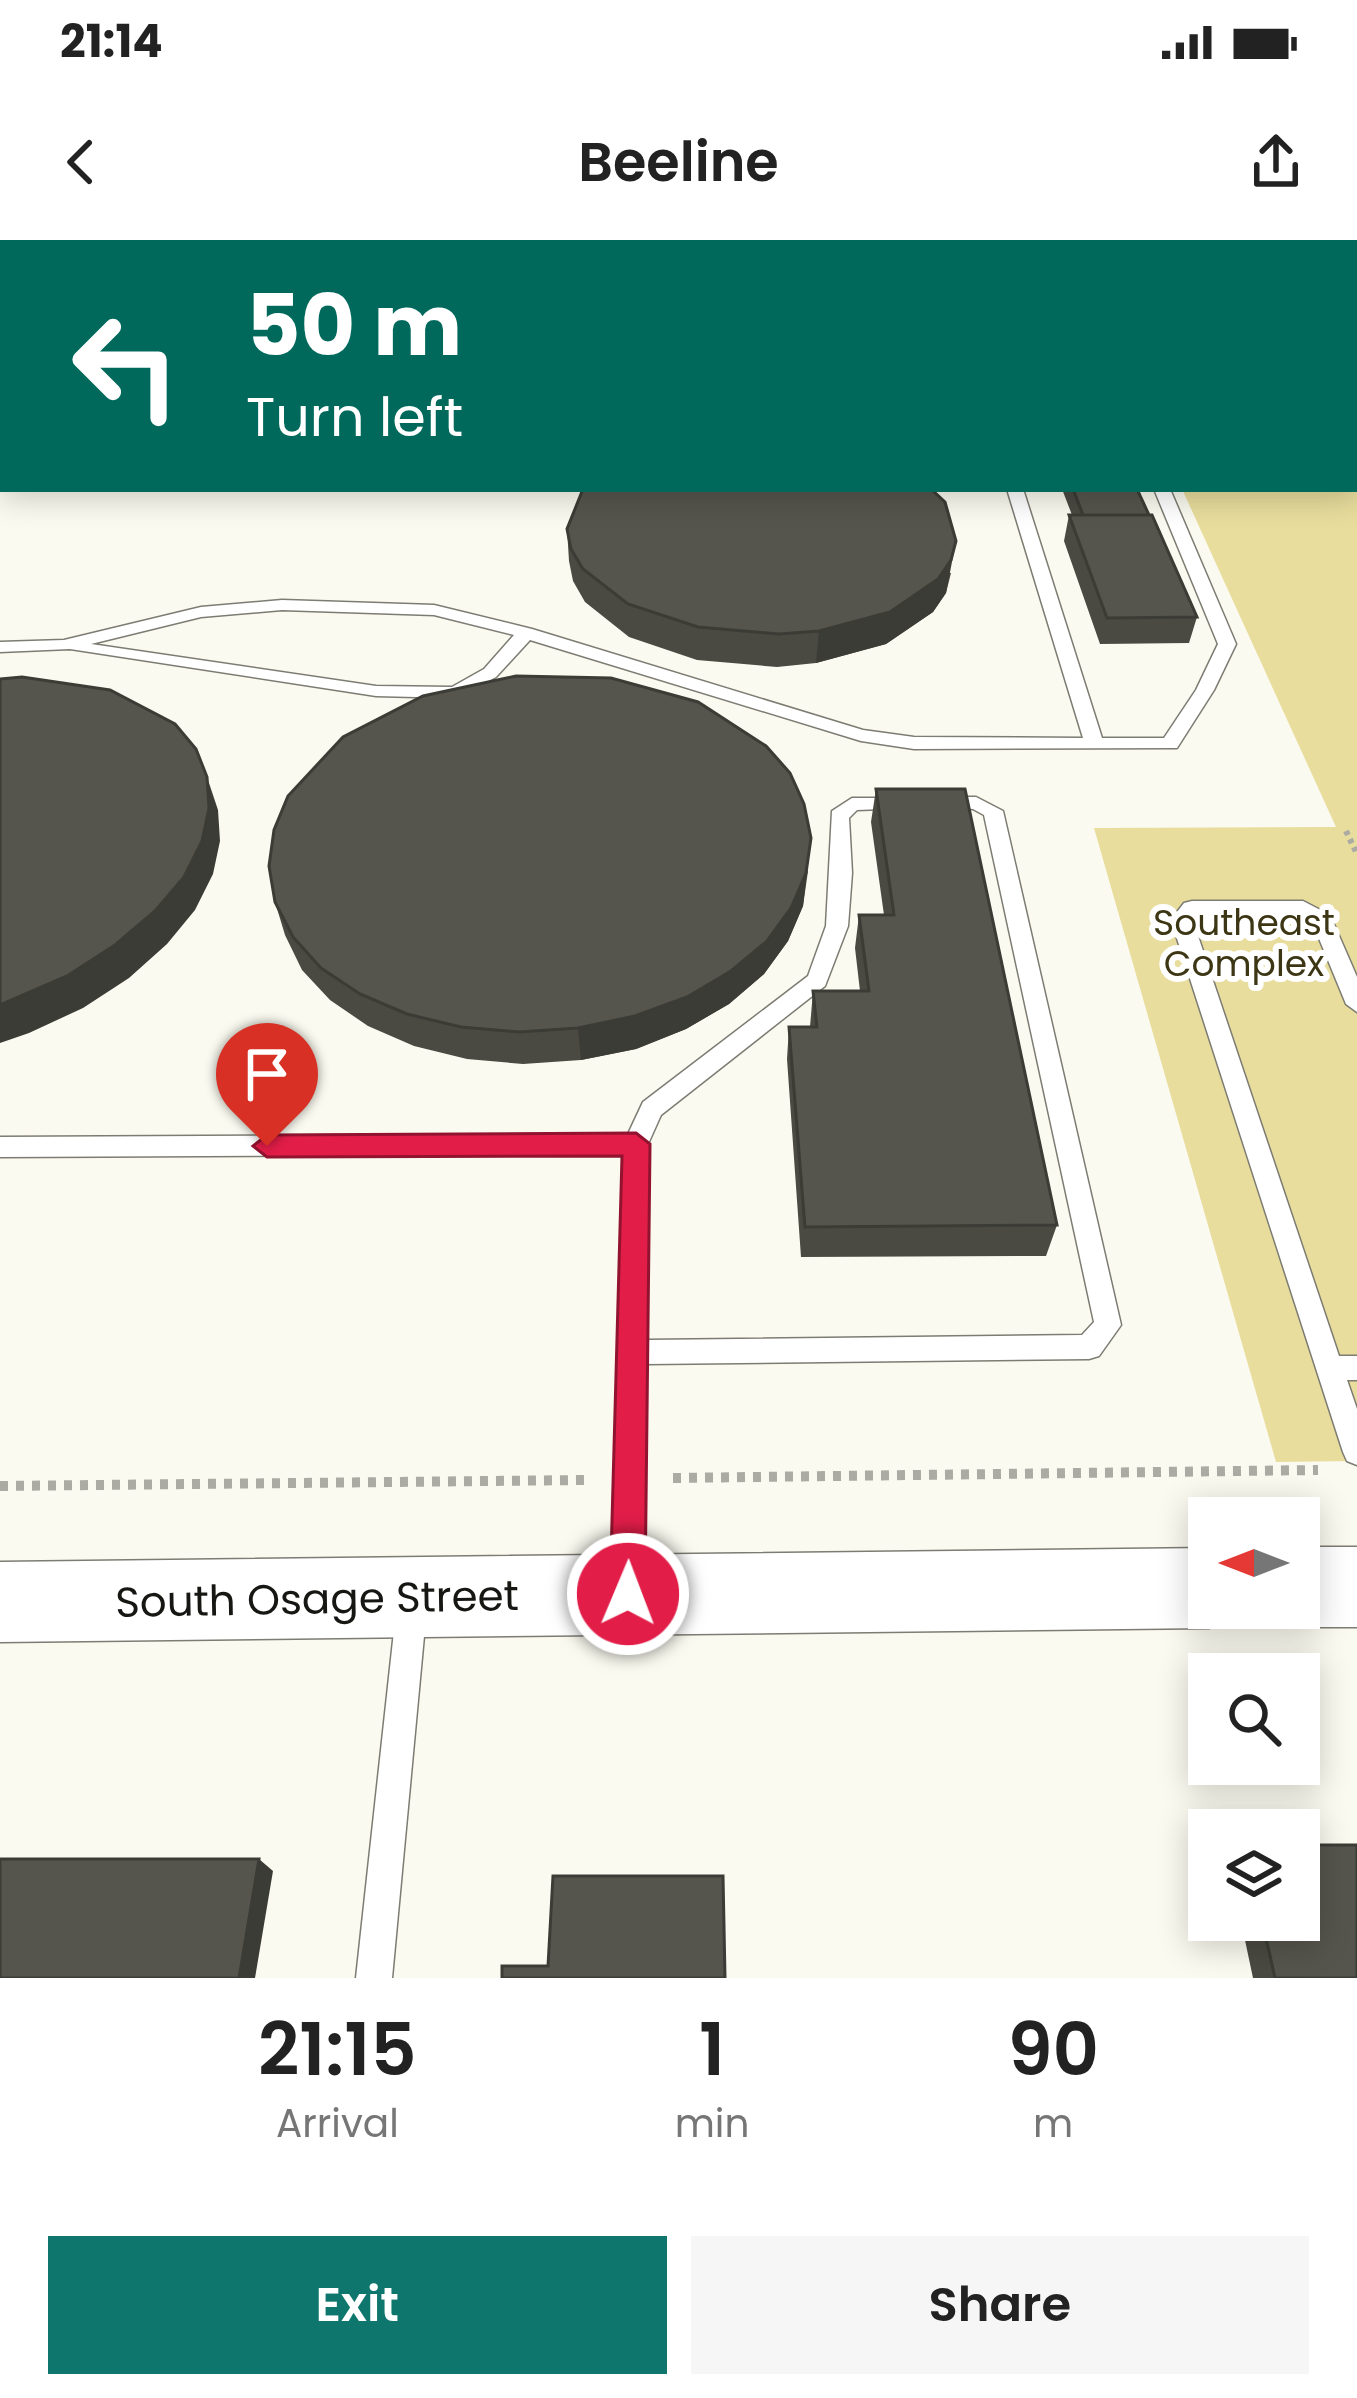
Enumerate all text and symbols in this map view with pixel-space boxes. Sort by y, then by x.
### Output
text: 21:14 [60,10,163,73]
text: Beeline [578,124,779,200]
icon: back [48,129,114,195]
icon: share [1243,129,1309,195]
text: 50 m [246,267,462,384]
icon: left [48,288,204,444]
text: Turn left [246,379,463,455]
park label: Southeast Complex [1153,897,1335,989]
pin [216,1023,318,1146]
icon: arrive [234,1041,300,1107]
north arrow [1188,1497,1320,1629]
map controls [1188,1497,1320,1941]
position arrow [565,1531,691,1657]
street label: South Osage Street [115,1566,519,1632]
button: search [1188,1653,1320,1785]
button: layers [1188,1809,1320,1941]
text: 21:15 [258,1999,417,2100]
text: 1 [699,1999,725,2100]
text: 90 [1007,1999,1099,2100]
text: Arrival [276,2096,399,2151]
text: min [675,2096,749,2151]
text: m [1033,2096,1073,2151]
button: Exit [48,2236,667,2374]
button: Share [691,2236,1309,2374]

